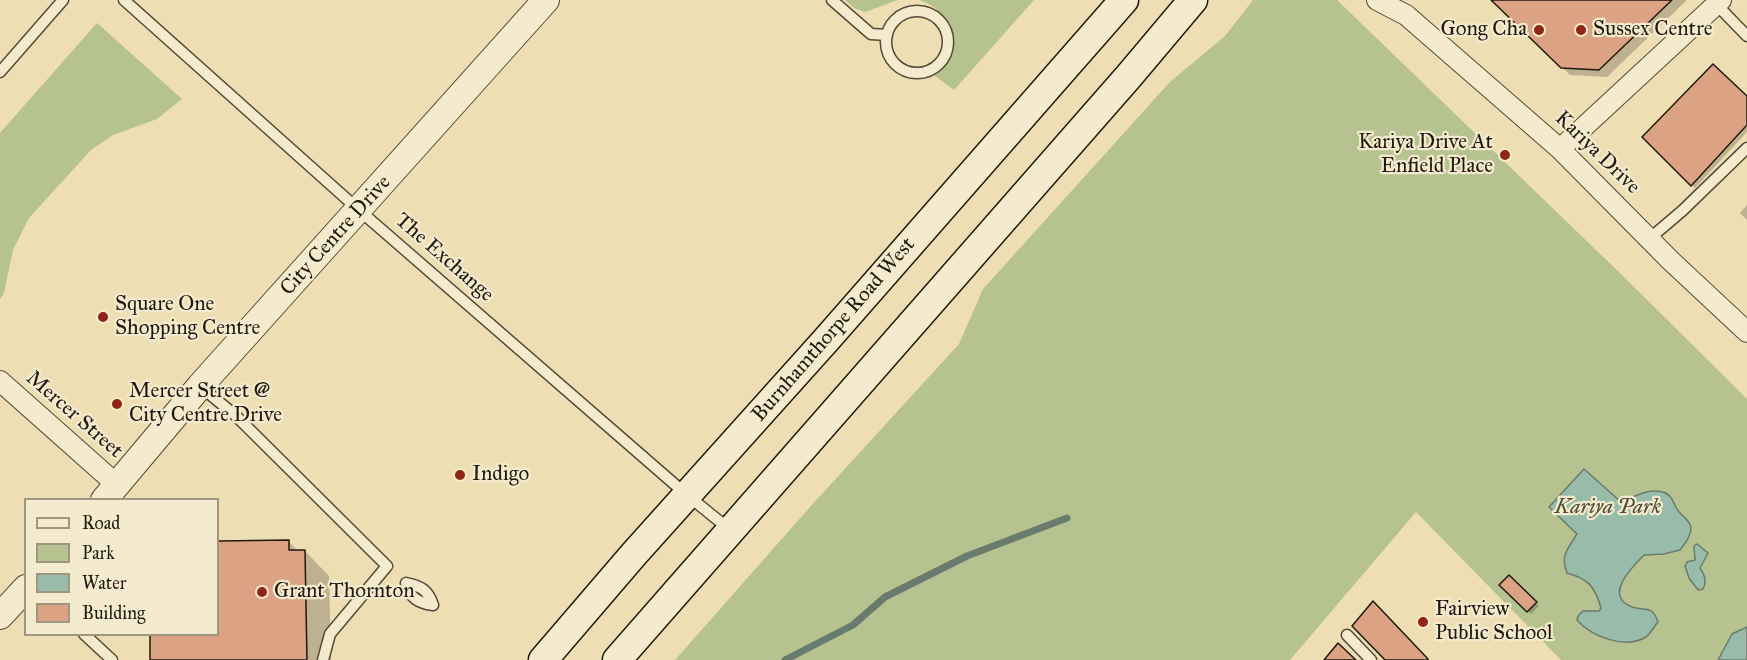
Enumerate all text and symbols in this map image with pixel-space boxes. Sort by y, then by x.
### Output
place label: Gong Cha [1440,17,1527,43]
place label: Sussex Centre [1593,17,1712,43]
marker: Gong Cha [1532,23,1546,37]
marker: Sussex Centre [1574,23,1588,37]
street label: Kariya Drive [1549,106,1645,200]
place label: Kariya Drive At Enfield Place [1358,130,1493,180]
marker: Kariya Drive At Enfield Place [1498,148,1512,162]
street label: City Centre Drive [275,171,397,301]
street label: The Exchange [389,208,499,308]
street label: Burnhamthorpe Road West [747,233,921,427]
place label: Square One Shopping Centre [115,292,260,342]
marker: Square One Shopping Centre [96,310,110,324]
street label: Mercer Street [20,366,128,464]
place label: Mercer Street @ City Centre Drive [129,379,282,429]
marker: Mercer Street @ City Centre Drive [110,397,124,411]
place label: Indigo [472,462,529,488]
marker: Indigo [453,468,467,482]
park label: Kariya Park [1555,495,1661,521]
legend [24,498,219,636]
text: Road [82,512,120,534]
text: Park [82,542,115,564]
text: Water [82,572,126,594]
place label: Grant Thornton [274,579,415,605]
marker: Grant Thornton [255,585,269,599]
place label: Fairview Public School [1435,597,1553,647]
text: Building [82,602,145,624]
marker: Fairview Public School [1416,615,1430,629]

